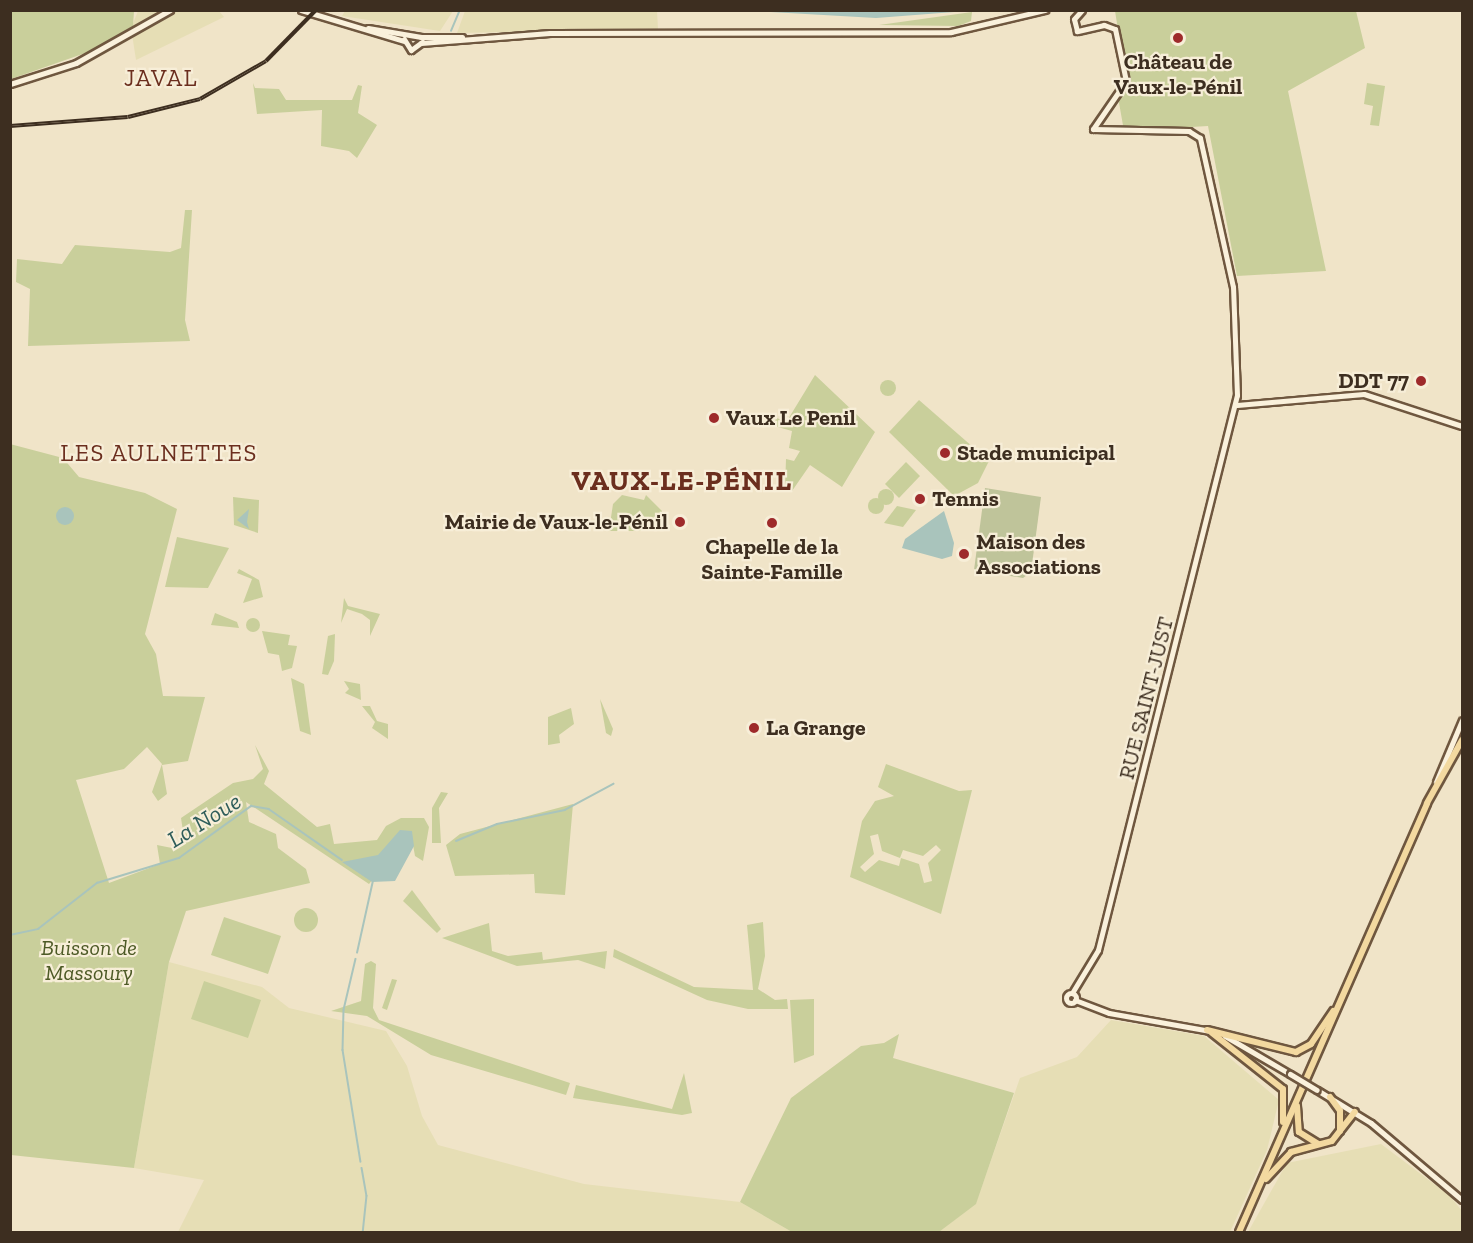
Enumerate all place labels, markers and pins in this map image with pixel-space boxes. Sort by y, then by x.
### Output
marker: Château de Vaux-le-Pénil [1171,31,1185,45]
place label: Château de Vaux-le-Pénil [1114,48,1242,100]
place label: DDT 77 [1338,368,1409,394]
marker: DDT 77 [1414,374,1428,388]
place label: Vaux Le Penil [726,405,856,431]
marker: Vaux Le Penil [707,411,721,425]
place label: Stade municipal [957,440,1115,466]
marker: Stade municipal [938,446,952,460]
place label: Tennis [932,486,999,512]
marker: Tennis [913,492,927,506]
place label: Mairie de Vaux-le-Pénil [444,509,668,535]
marker: Mairie de Vaux-le-Pénil [673,515,687,529]
marker: Chapelle de la Sainte-Famille [765,516,779,530]
place label: Maison des Associations [976,528,1101,580]
place label: Chapelle de la Sainte-Famille [701,533,843,584]
marker: Maison des Associations [957,547,971,561]
place label: La Grange [766,715,866,741]
marker: La Grange [747,721,761,735]

